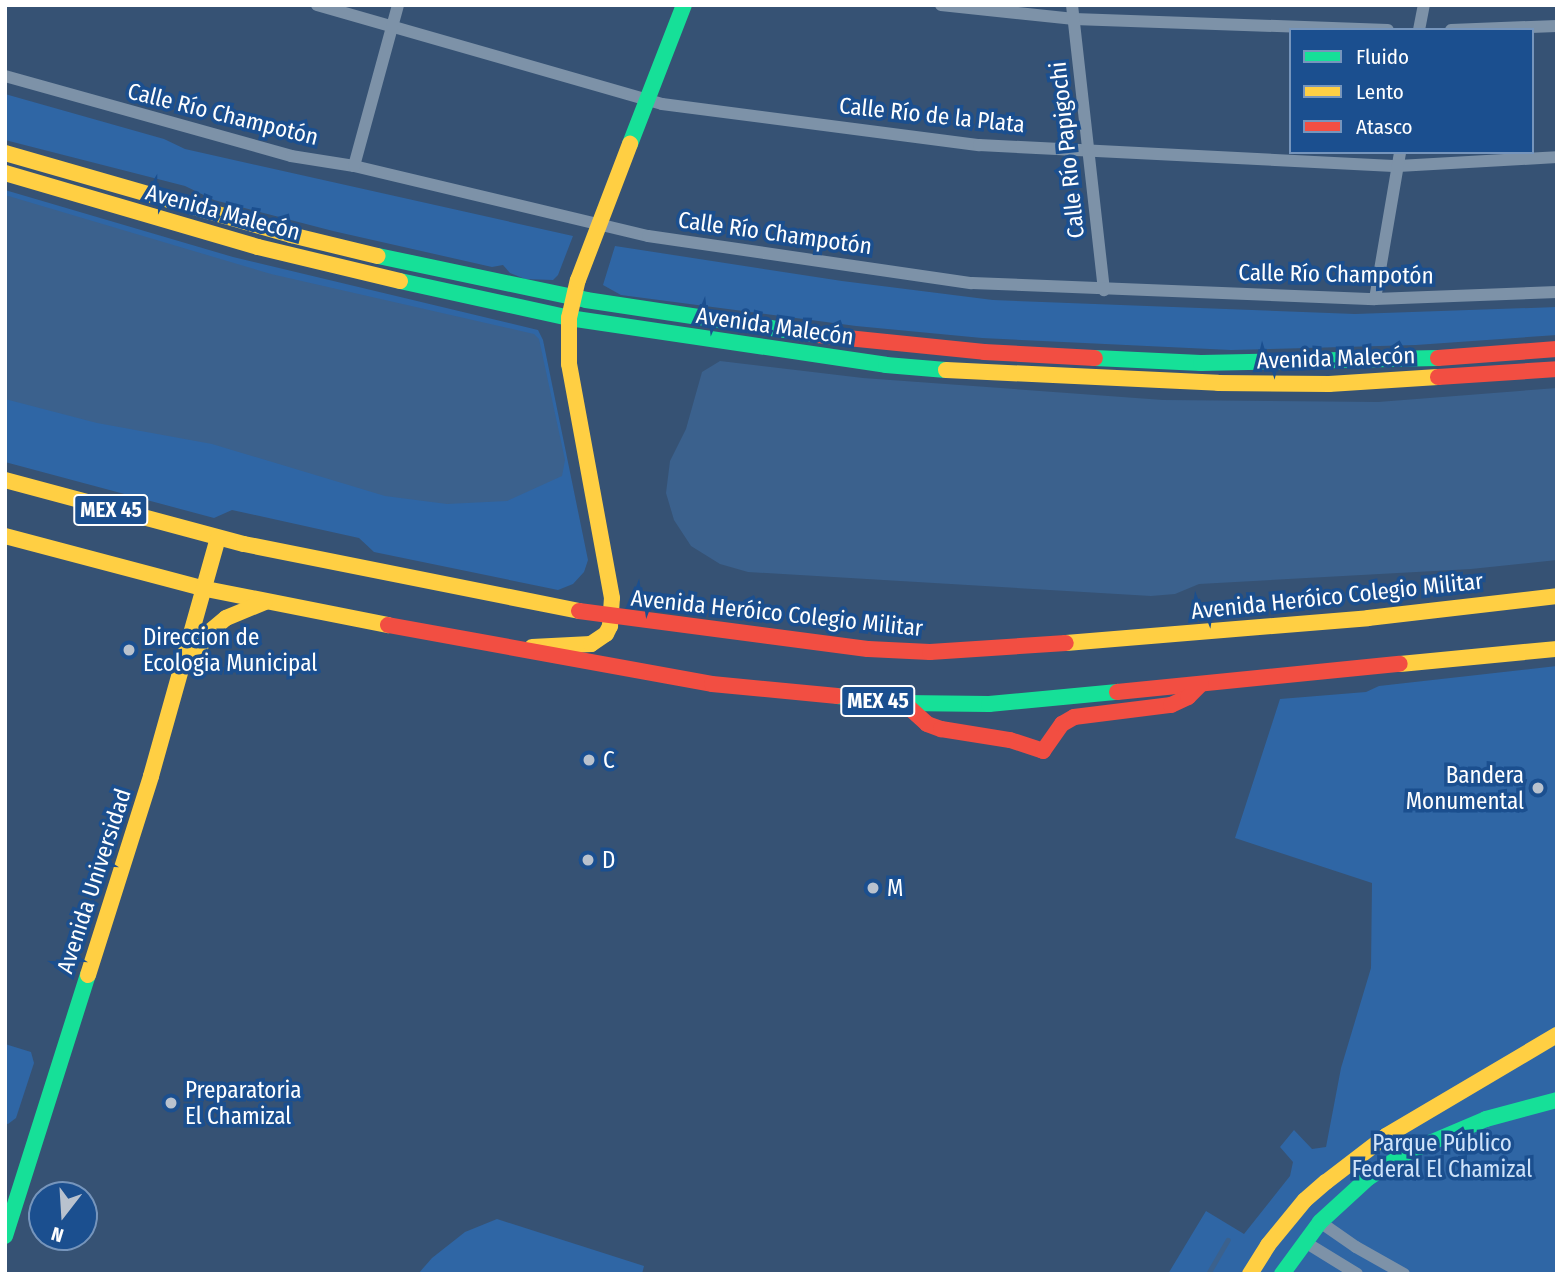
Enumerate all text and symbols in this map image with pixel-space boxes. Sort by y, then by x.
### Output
legend [1289,28,1534,154]
text: Fluido [1356,44,1409,70]
street label: Calle Río Papigochi [1044,60,1090,240]
street label: Calle Río Champotón [125,77,321,151]
text: Lento [1356,79,1404,105]
street label: Calle Río de la Plata [838,92,1026,138]
text: Atasco [1356,114,1413,140]
street label: Avenida Malecón [143,178,303,246]
street label: Calle Río Champotón [676,206,874,260]
street label: Calle Río Champotón [1238,258,1434,290]
street label: Avenida Malecón [694,301,856,351]
street label: Avenida Malecón [1256,341,1416,375]
road number: MEX 45 [72,492,150,528]
street label: Avenida Heróico Colegio Militar [1190,567,1484,625]
street label: Avenida Heróico Colegio Militar [630,584,924,642]
place label: Direccion de Ecologia Municipal [143,623,317,677]
marker: Direccion de Ecologia Municipal [121,642,137,658]
road number: MEX 45 [840,684,917,718]
place label: C [603,746,615,774]
marker: C [581,752,597,768]
place label: Bandera Monumental [1406,761,1524,815]
marker: Bandera Monumental [1530,780,1546,796]
street label: Avenida Universidad [51,785,137,977]
place label: D [602,846,615,874]
marker: D [580,852,596,868]
place label: M [887,874,903,902]
marker: M [865,880,881,896]
place label: Preparatoria El Chamizal [185,1076,302,1130]
marker: Preparatoria El Chamizal [163,1095,179,1111]
park label: Parque Público Federal El Chamizal [1352,1129,1532,1183]
north arrow [28,1181,98,1251]
text: N [48,1222,66,1247]

